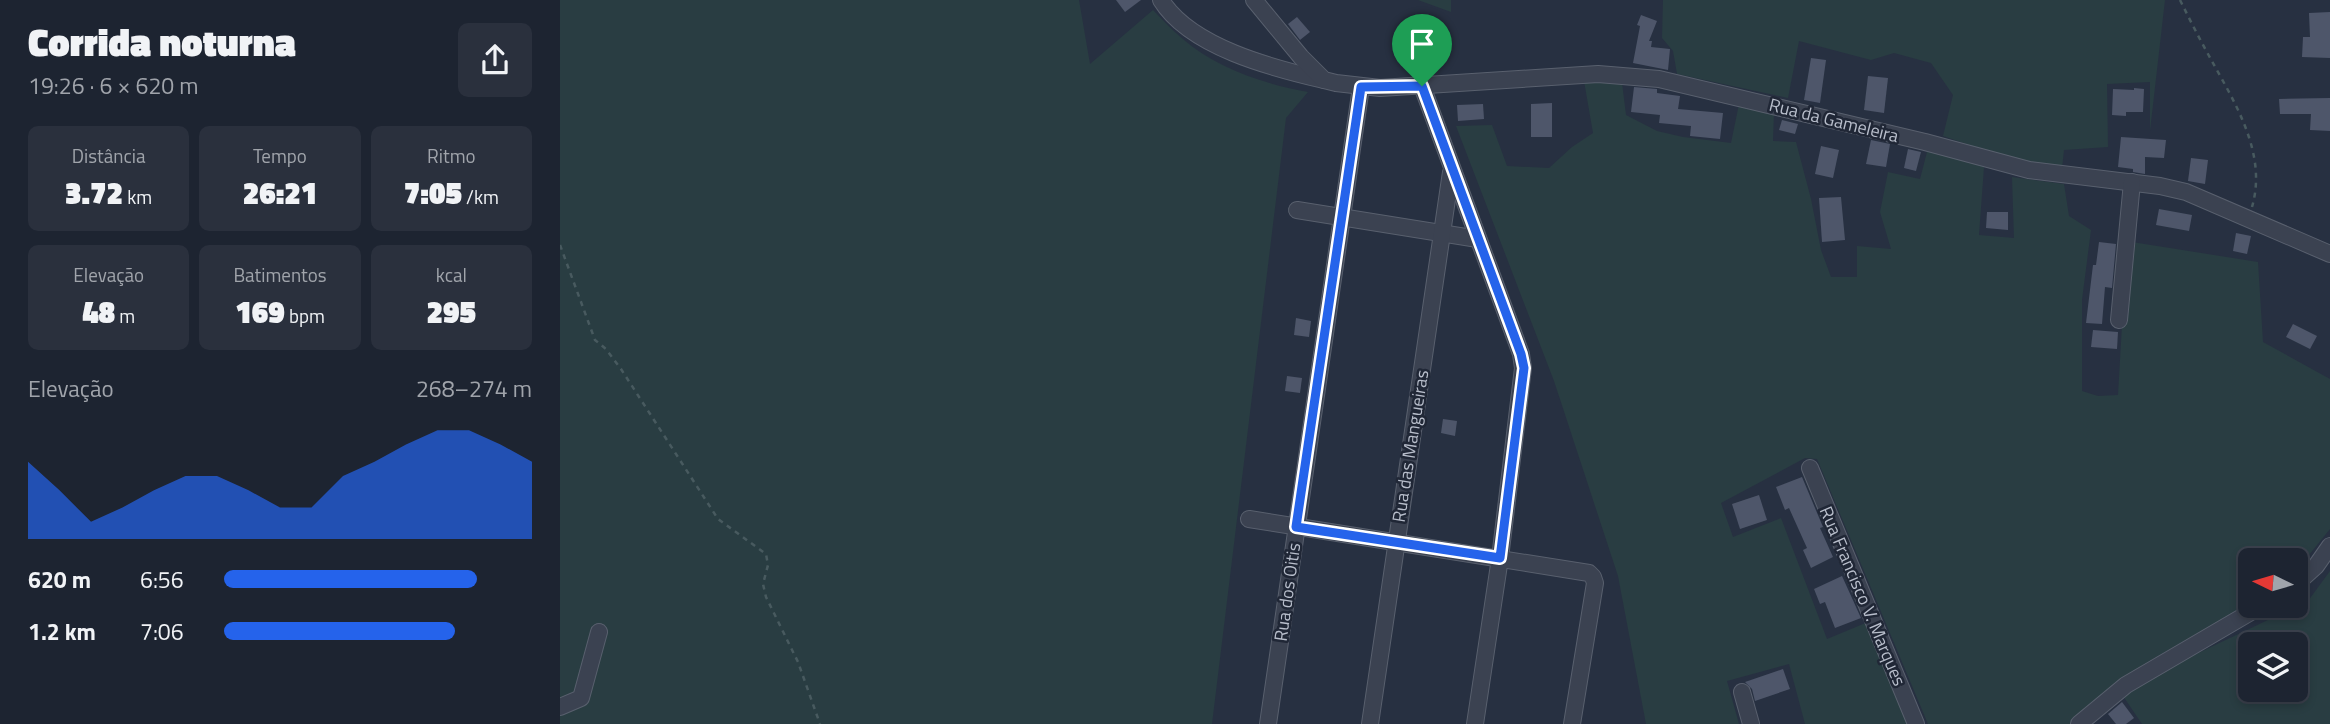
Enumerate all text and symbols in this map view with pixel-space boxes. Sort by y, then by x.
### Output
text: Corrida noturna [28,13,296,71]
pin [1392,14,1452,86]
button: share [458,23,532,97]
icon: arrive [1403,25,1441,63]
text: 19:26 · 6 × 620 m [28,68,198,103]
street label: Rua da Gameleira [1766,91,1902,149]
text: Distância [72,141,145,170]
text: Tempo [253,141,307,170]
text: Ritmo [427,141,476,170]
text: 3.72 [65,170,123,216]
text: 26:21 [243,170,317,216]
text: 7:05 [404,170,462,216]
text: km [123,182,152,211]
text: /km [462,182,499,211]
text: Elevação [73,260,144,289]
text: Batimentos [233,260,327,289]
text: kcal [436,260,467,289]
text: 48 [82,289,115,335]
text: 169 [235,289,285,335]
text: 295 [427,289,476,335]
text: m [115,301,135,330]
text: bpm [285,301,325,330]
street label: Rua das Mangueiras [1385,368,1435,524]
text: Elevação [28,371,114,406]
text: 268–274 m [416,371,532,406]
street label: Rua Francisco V. Marques [1813,502,1913,690]
street label: Rua dos Oitis [1267,541,1307,643]
north arrow [2238,548,2308,618]
map controls [2238,548,2308,702]
text: 620 m [28,562,91,597]
text: 6:56 [140,562,184,597]
text: 1.2 km [28,614,96,649]
text: 7:06 [140,614,184,649]
button: layers [2238,632,2308,702]

